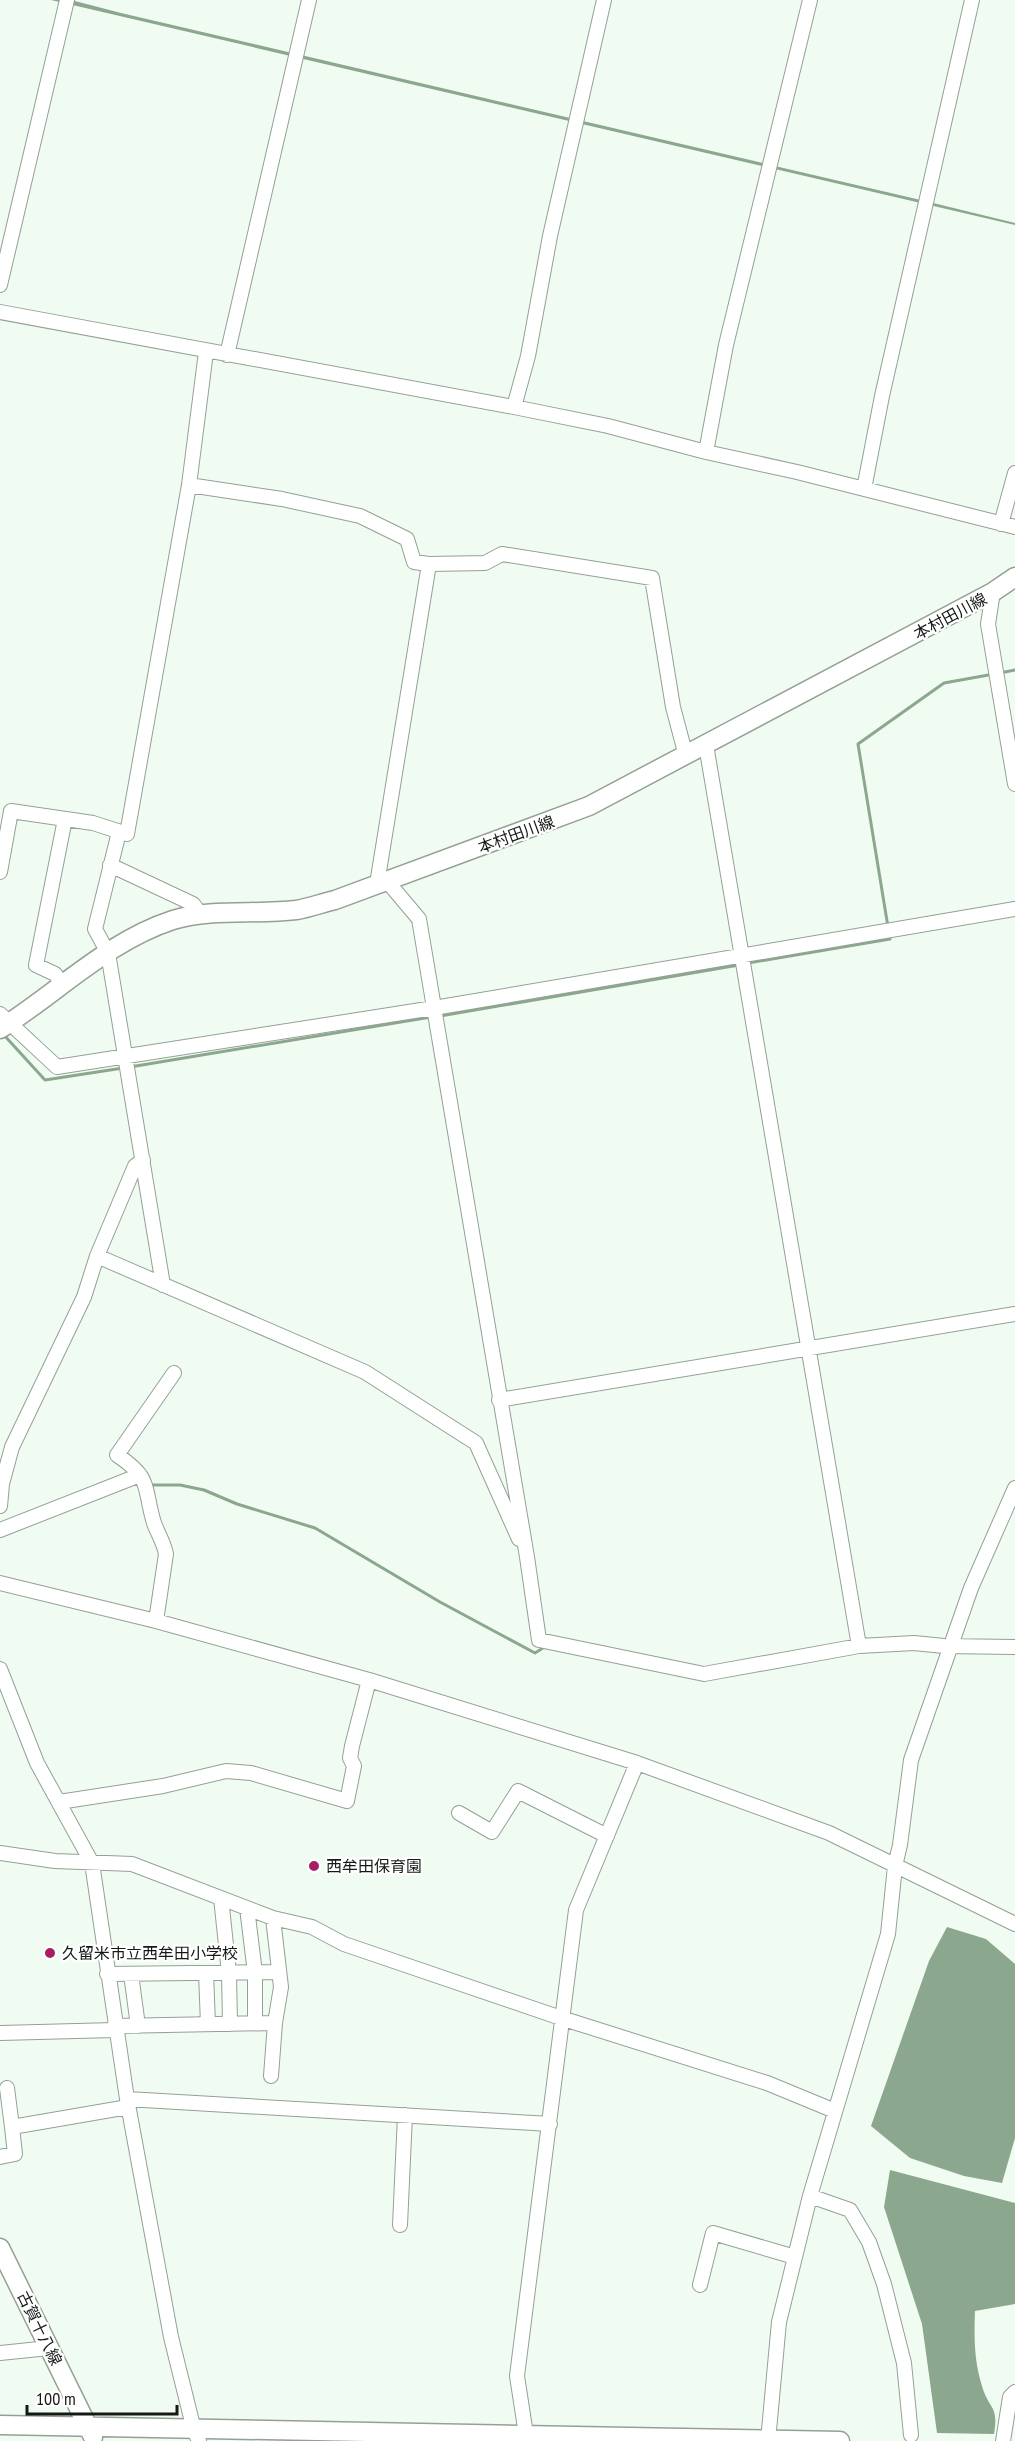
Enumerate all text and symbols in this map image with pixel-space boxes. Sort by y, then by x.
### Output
street label: 本村田川線 [910,588,990,644]
street label: 本村田川線 [475,811,557,857]
place label: 西牟田保育園 [326,1856,422,1876]
marker: 西牟田保育園 [307,1859,321,1873]
place label: 久留米市立西牟田小学校 [62,1943,238,1963]
marker: 久留米市立西牟田小学校 [43,1946,57,1960]
street label: 古賀十八線 [13,2288,67,2368]
scale bar [27,2378,177,2416]
text: 100 m [36,2387,76,2410]

